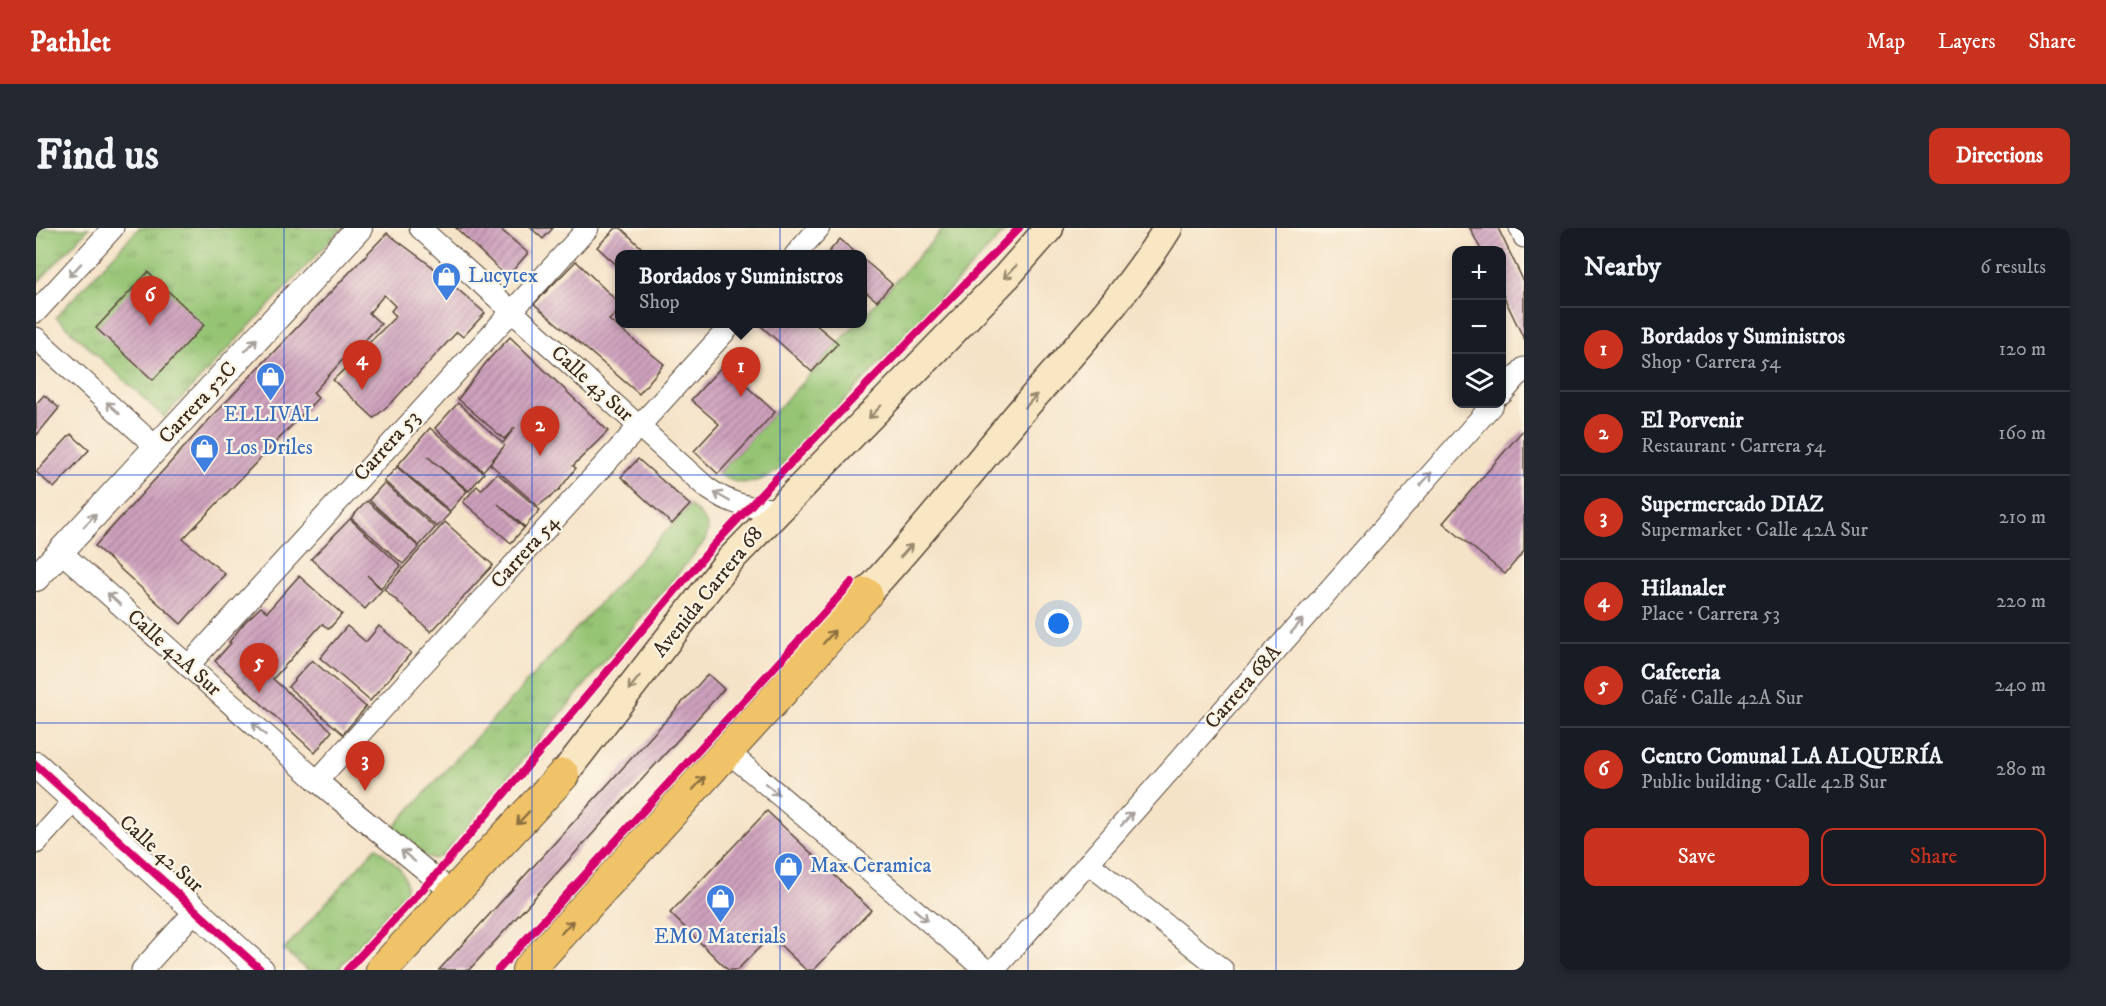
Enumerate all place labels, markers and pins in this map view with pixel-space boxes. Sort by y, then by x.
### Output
shop icon: Lucytex [431,260,463,302]
place label: Lucytex [468,263,538,289]
pin: 6 [130,276,170,326]
pin: 4 [342,340,382,390]
pin: 1 [722,348,760,397]
shop icon: ELLIVAL [255,360,287,402]
place label: ELLIVAL [224,402,318,428]
pin: 2 [520,406,560,456]
shop icon: Los Driles [188,432,220,474]
place label: Los Driles [225,435,313,461]
pin: 5 [240,644,278,693]
pin: 3 [346,742,384,791]
shop icon: Max Ceramica [773,850,805,892]
place label: Max Ceramica [810,853,932,879]
shop icon: EMO Materials [704,882,736,924]
place label: EMO Materials [654,924,786,950]

